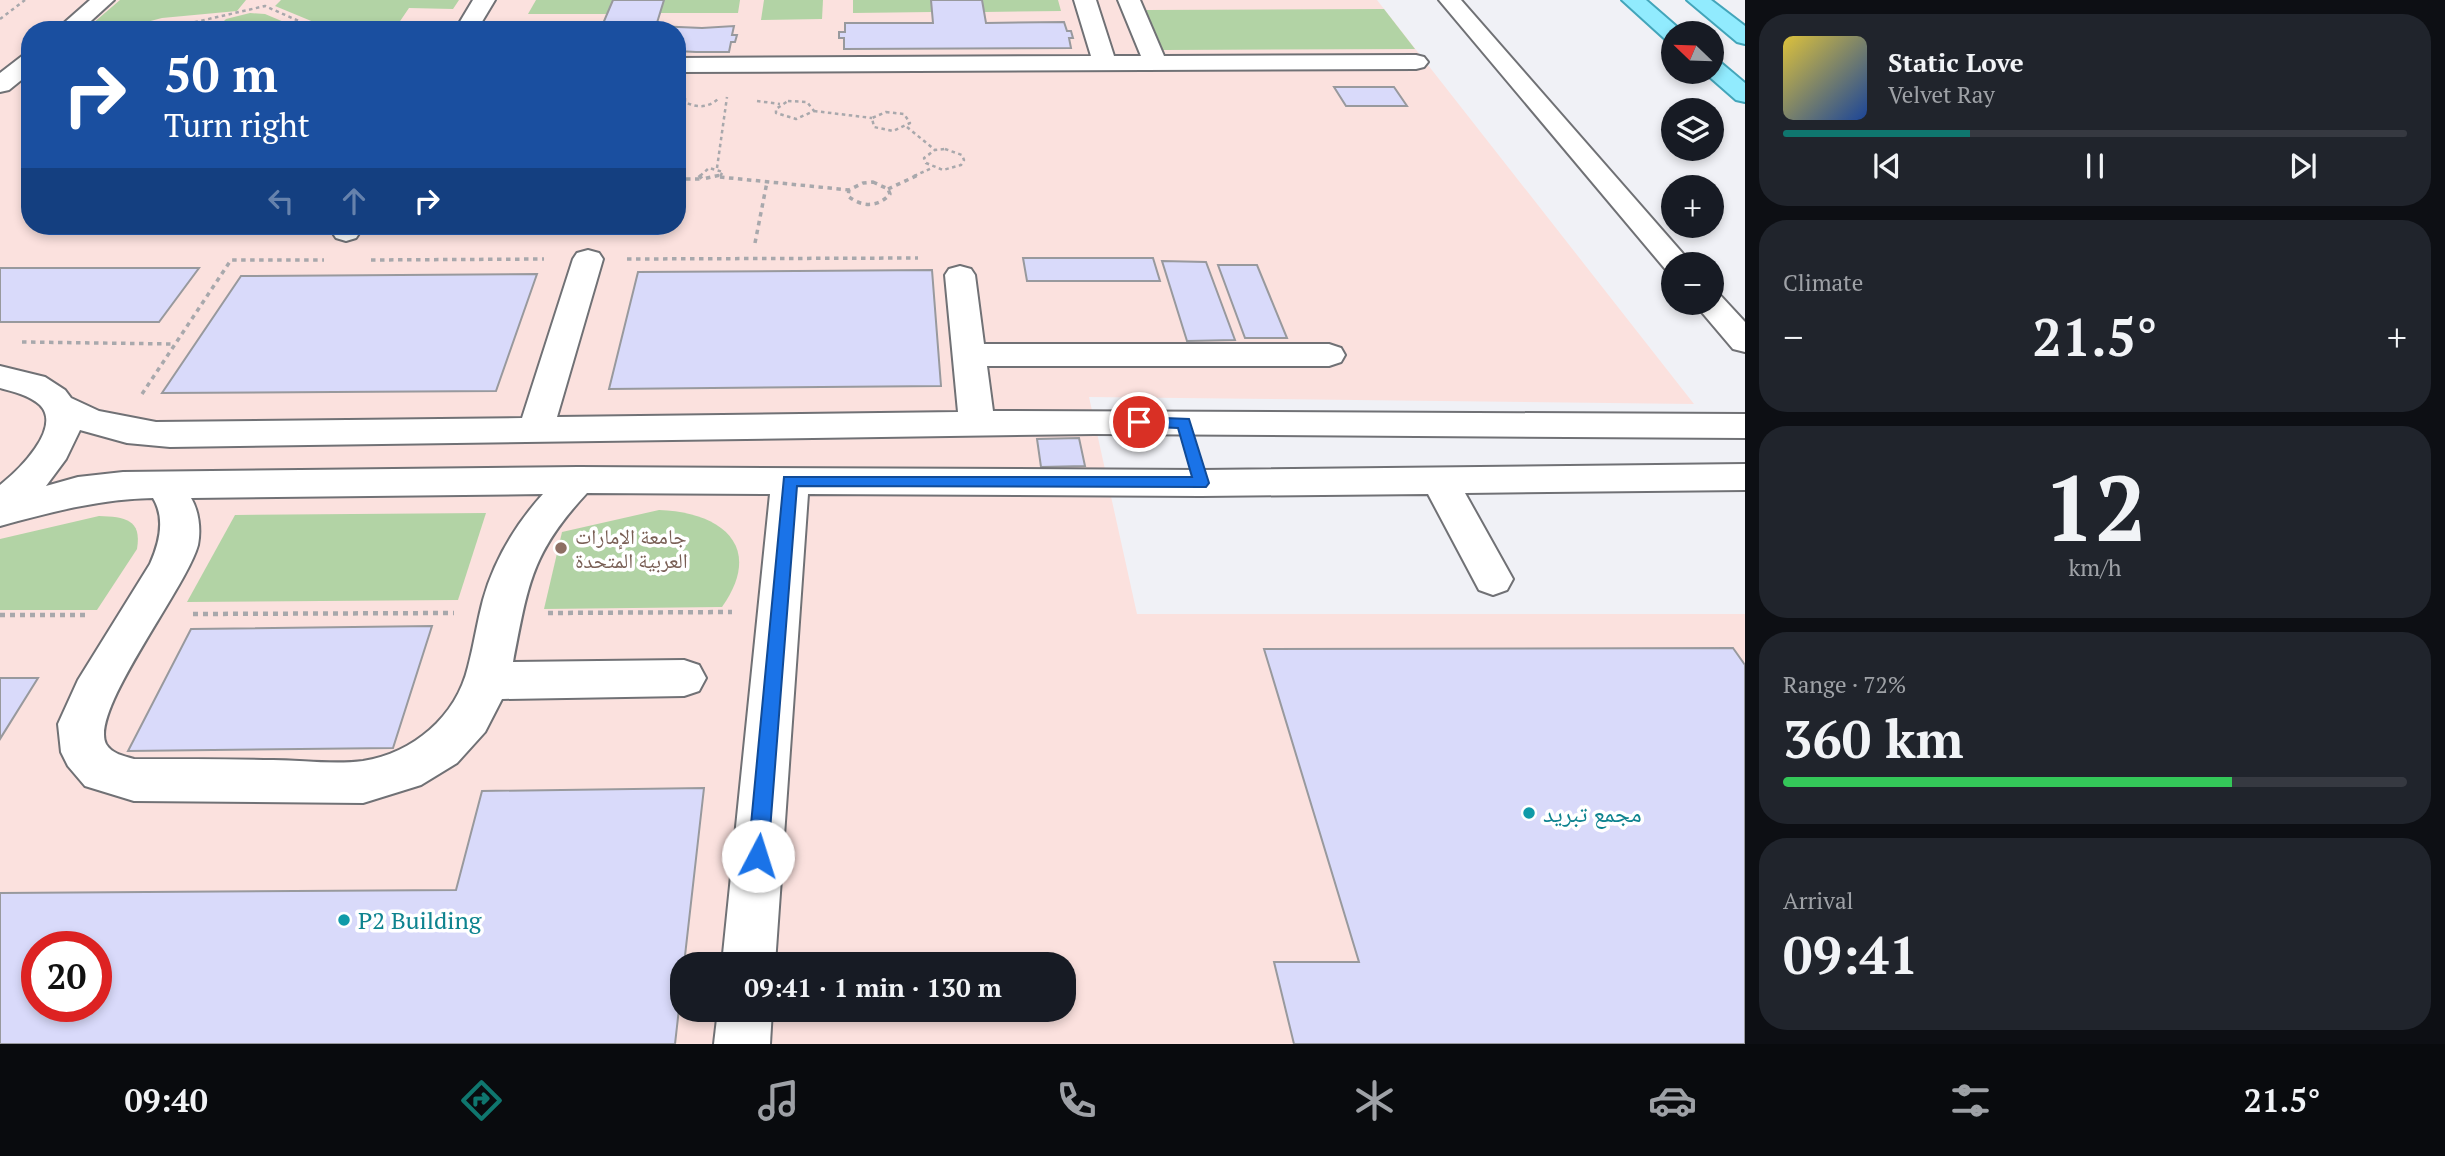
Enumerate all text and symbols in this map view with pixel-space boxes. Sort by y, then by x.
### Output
north arrow [1661,21,1724,84]
map controls [1661,21,1724,315]
text: 50 m [164,41,278,106]
text: Static Love [1888,45,2024,79]
icon: right [49,49,140,140]
text: Velvet Ray [1888,79,1995,110]
button: layers [1661,98,1724,161]
text: Turn right [164,104,310,146]
icon: previous [1868,147,1906,185]
icon: pause [2076,147,2114,185]
icon: next [2284,147,2322,185]
button: + [1661,175,1724,238]
icon: left [262,182,300,220]
icon: ahead [335,182,373,220]
icon: right [408,182,446,220]
button: − [1661,252,1724,315]
text: Climate [1783,267,1863,298]
text: 21.5° [2032,302,2158,371]
text: − [1783,312,1803,362]
text: + [2387,312,2407,362]
pin [1109,392,1169,452]
icon: arrive [1120,403,1158,441]
text: 12 [2044,446,2146,567]
place label: جامعة الإمارات العربية المتحدة [575,522,688,574]
marker: جامعة الإمارات العربية المتحدة [553,540,569,556]
text: km/h [2068,552,2122,583]
text: Range · 72% [1783,669,1906,700]
text: 360 km [1783,704,1964,773]
place label: مجمع تبريد [1543,797,1642,829]
marker: مجمع تبريد [1521,805,1537,821]
position arrow [721,819,795,893]
text: Arrival [1783,885,1854,916]
place label: P2 Building [358,904,482,936]
marker: P2 Building [336,912,352,928]
text: 09:41 [1783,920,1918,989]
speed limit sign: 20 [21,931,112,1022]
text: 09:41 · 1 min · 130 m [744,970,1002,1004]
icon: directions [457,1076,506,1125]
icon: music [754,1076,803,1125]
icon: phone [1052,1076,1101,1125]
icon: climate [1350,1076,1399,1125]
icon: car [1648,1076,1697,1125]
icon: filters [1946,1076,1995,1125]
text: 09:40 [124,1079,208,1121]
text: 21.5° [2244,1079,2321,1121]

